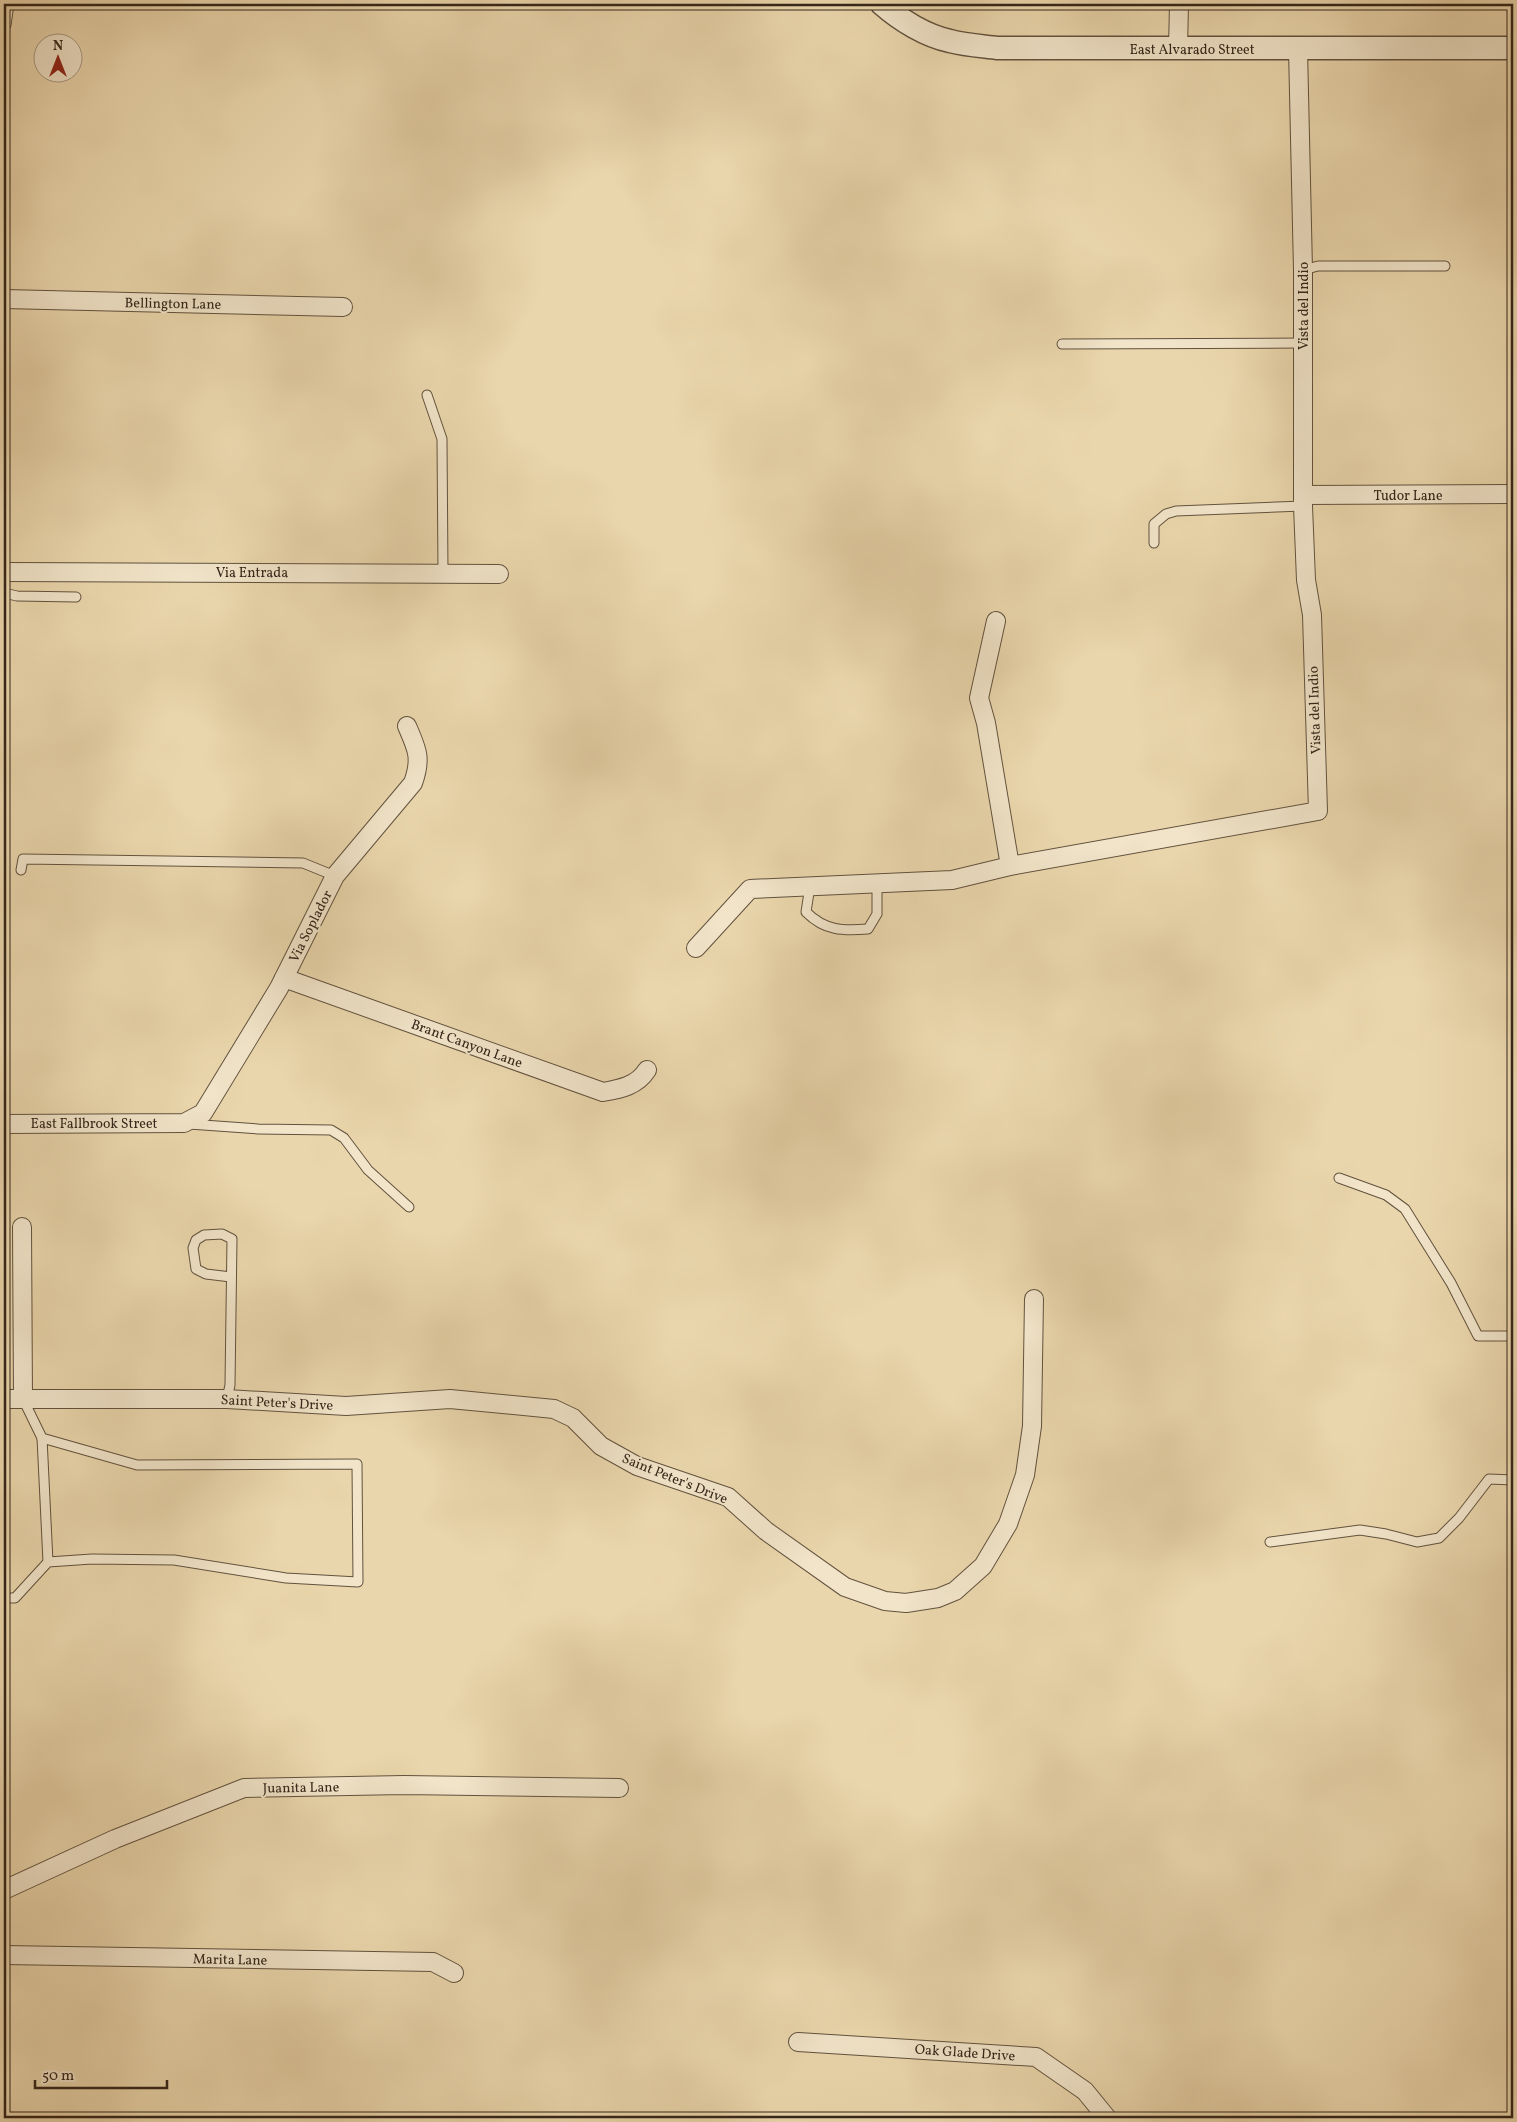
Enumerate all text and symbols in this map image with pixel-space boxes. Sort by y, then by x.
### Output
north arrow [32,32,82,82]
text: N [53,37,63,56]
street label: East Alvarado Street [1129,41,1255,60]
street label: Vista del Indio [1295,262,1314,350]
street label: Bellington Lane [124,294,222,315]
street label: Tudor Lane [1373,487,1443,506]
street label: Via Entrada [216,564,288,583]
street label: Vista del Indio [1304,666,1327,754]
street label: Via Soplador [285,887,338,966]
street label: Brant Canyon Lane [408,1015,525,1074]
street label: East Fallbrook Street [31,1115,158,1134]
street label: Saint Peter's Drive [220,1391,334,1416]
street label: Saint Peter's Drive [619,1450,730,1509]
street label: Juanita Lane [263,1778,340,1799]
street label: Marita Lane [193,1950,268,1971]
street label: Oak Glade Drive [914,2041,1016,2067]
scale bar [35,2057,168,2089]
text: 50 m [42,2066,74,2087]

